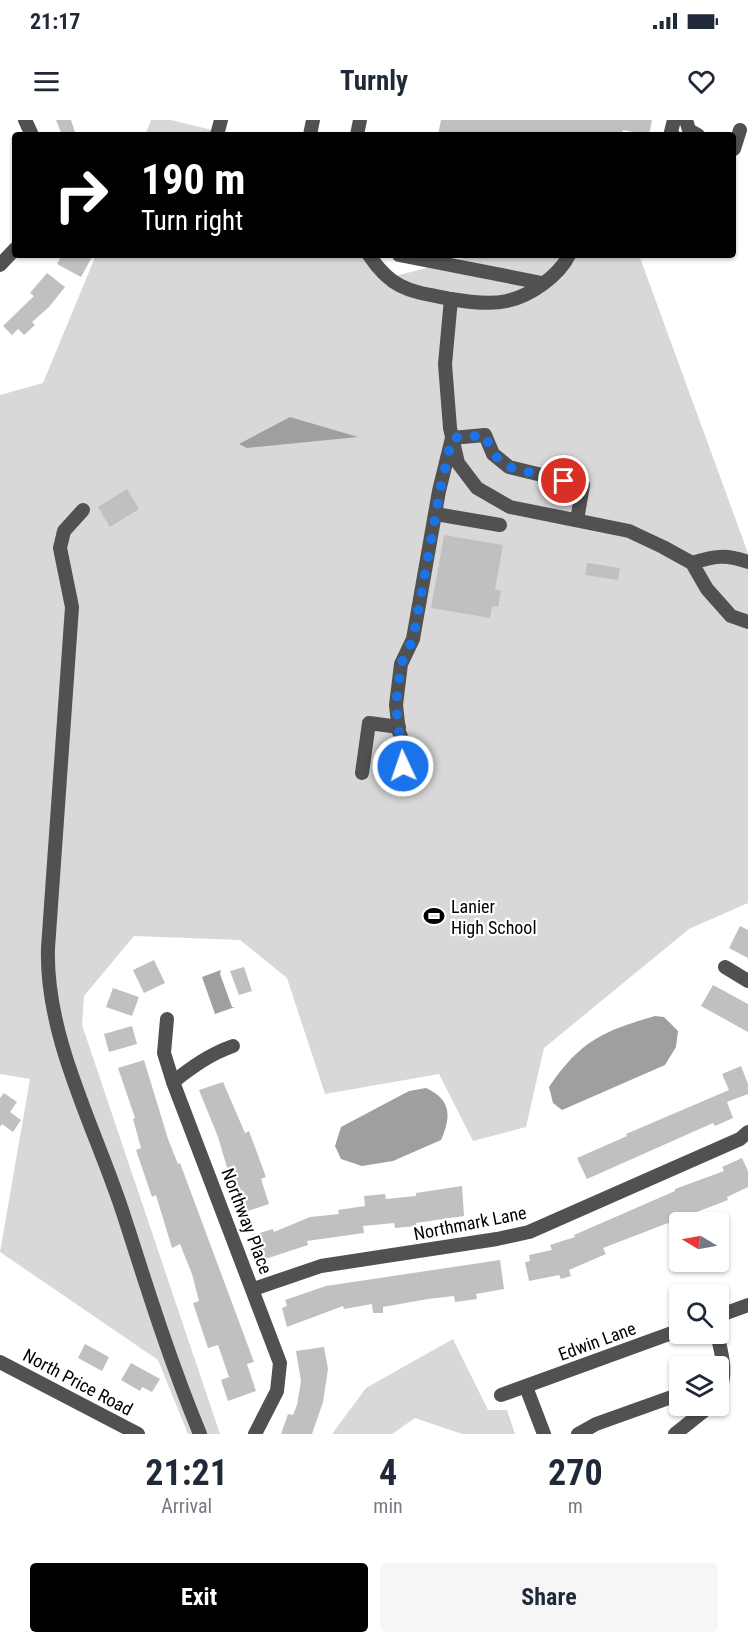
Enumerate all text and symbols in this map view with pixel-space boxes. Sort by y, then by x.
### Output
text: 21:17 [30,9,81,34]
icon: menu [30,65,63,98]
text: Turnly [340,65,408,97]
icon: heart [685,65,718,98]
text: 190 m [141,155,246,204]
icon: right [42,156,120,234]
text: Turn right [141,205,243,237]
pin [538,455,589,506]
icon: arrive [547,464,580,497]
position arrow [371,734,435,798]
place label: Lanier High School [451,896,537,938]
sports icon: Lanier High School [422,904,446,928]
street label: Northway Place [217,1165,277,1277]
street label: Northmark Lane [412,1202,528,1244]
north arrow [669,1212,729,1272]
map controls [669,1212,729,1416]
button: search [669,1284,729,1344]
street label: Edwin Lane [555,1317,639,1365]
street label: North Price Road [20,1344,136,1420]
button: layers [669,1356,729,1416]
text: 21:21 [145,1452,228,1494]
text: 4 [379,1452,397,1494]
text: 270 [548,1452,603,1494]
text: Arrival [161,1494,212,1518]
text: min [373,1494,403,1518]
text: m [568,1494,583,1518]
button: Exit [30,1563,368,1632]
button: Share [380,1563,718,1632]

